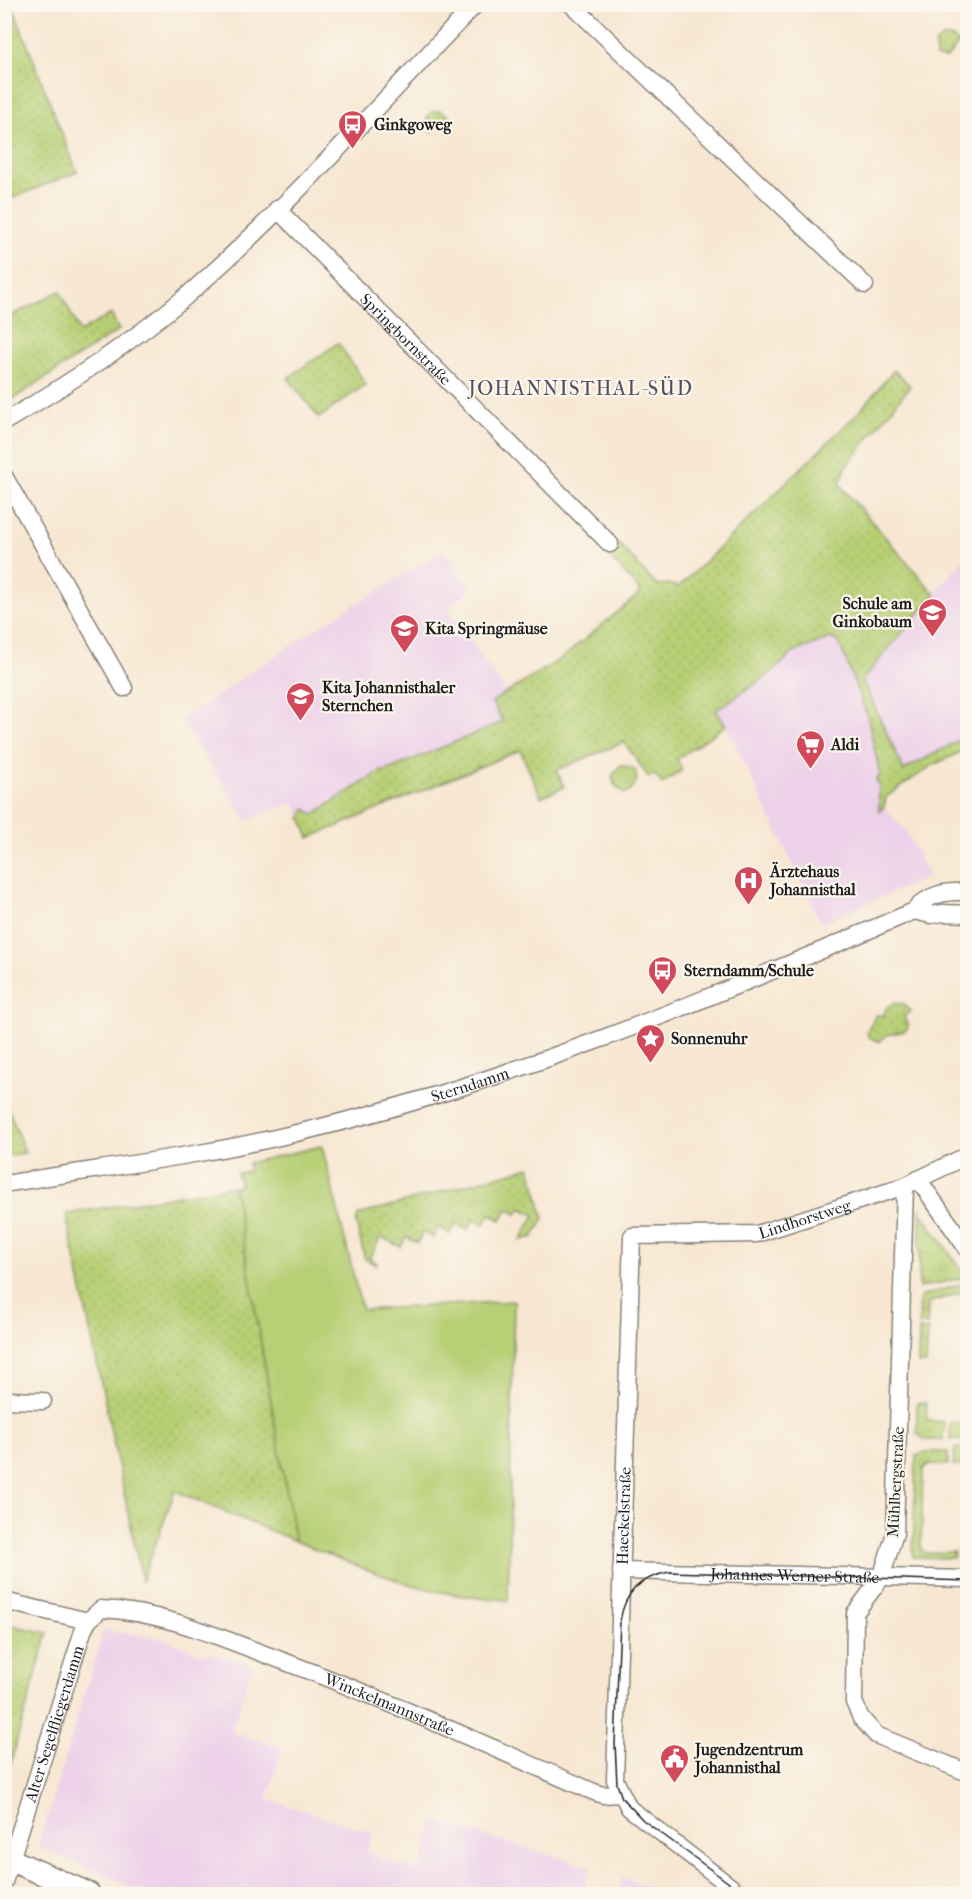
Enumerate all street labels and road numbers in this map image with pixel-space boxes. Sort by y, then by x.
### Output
street label: Springbornstraße [356,289,455,389]
street label: Sterndamm [429,1063,512,1106]
street label: Lindhorstweg [756,1195,854,1243]
street label: Mühlbergstraße [883,1426,908,1538]
street label: Haeckelstraße [613,1467,635,1565]
street label: Johannes-Werner-Straße [708,1564,880,1587]
street label: Alter Segelfliegerdamm [20,1642,88,1805]
street label: Winckelmannstraße [321,1669,457,1740]

